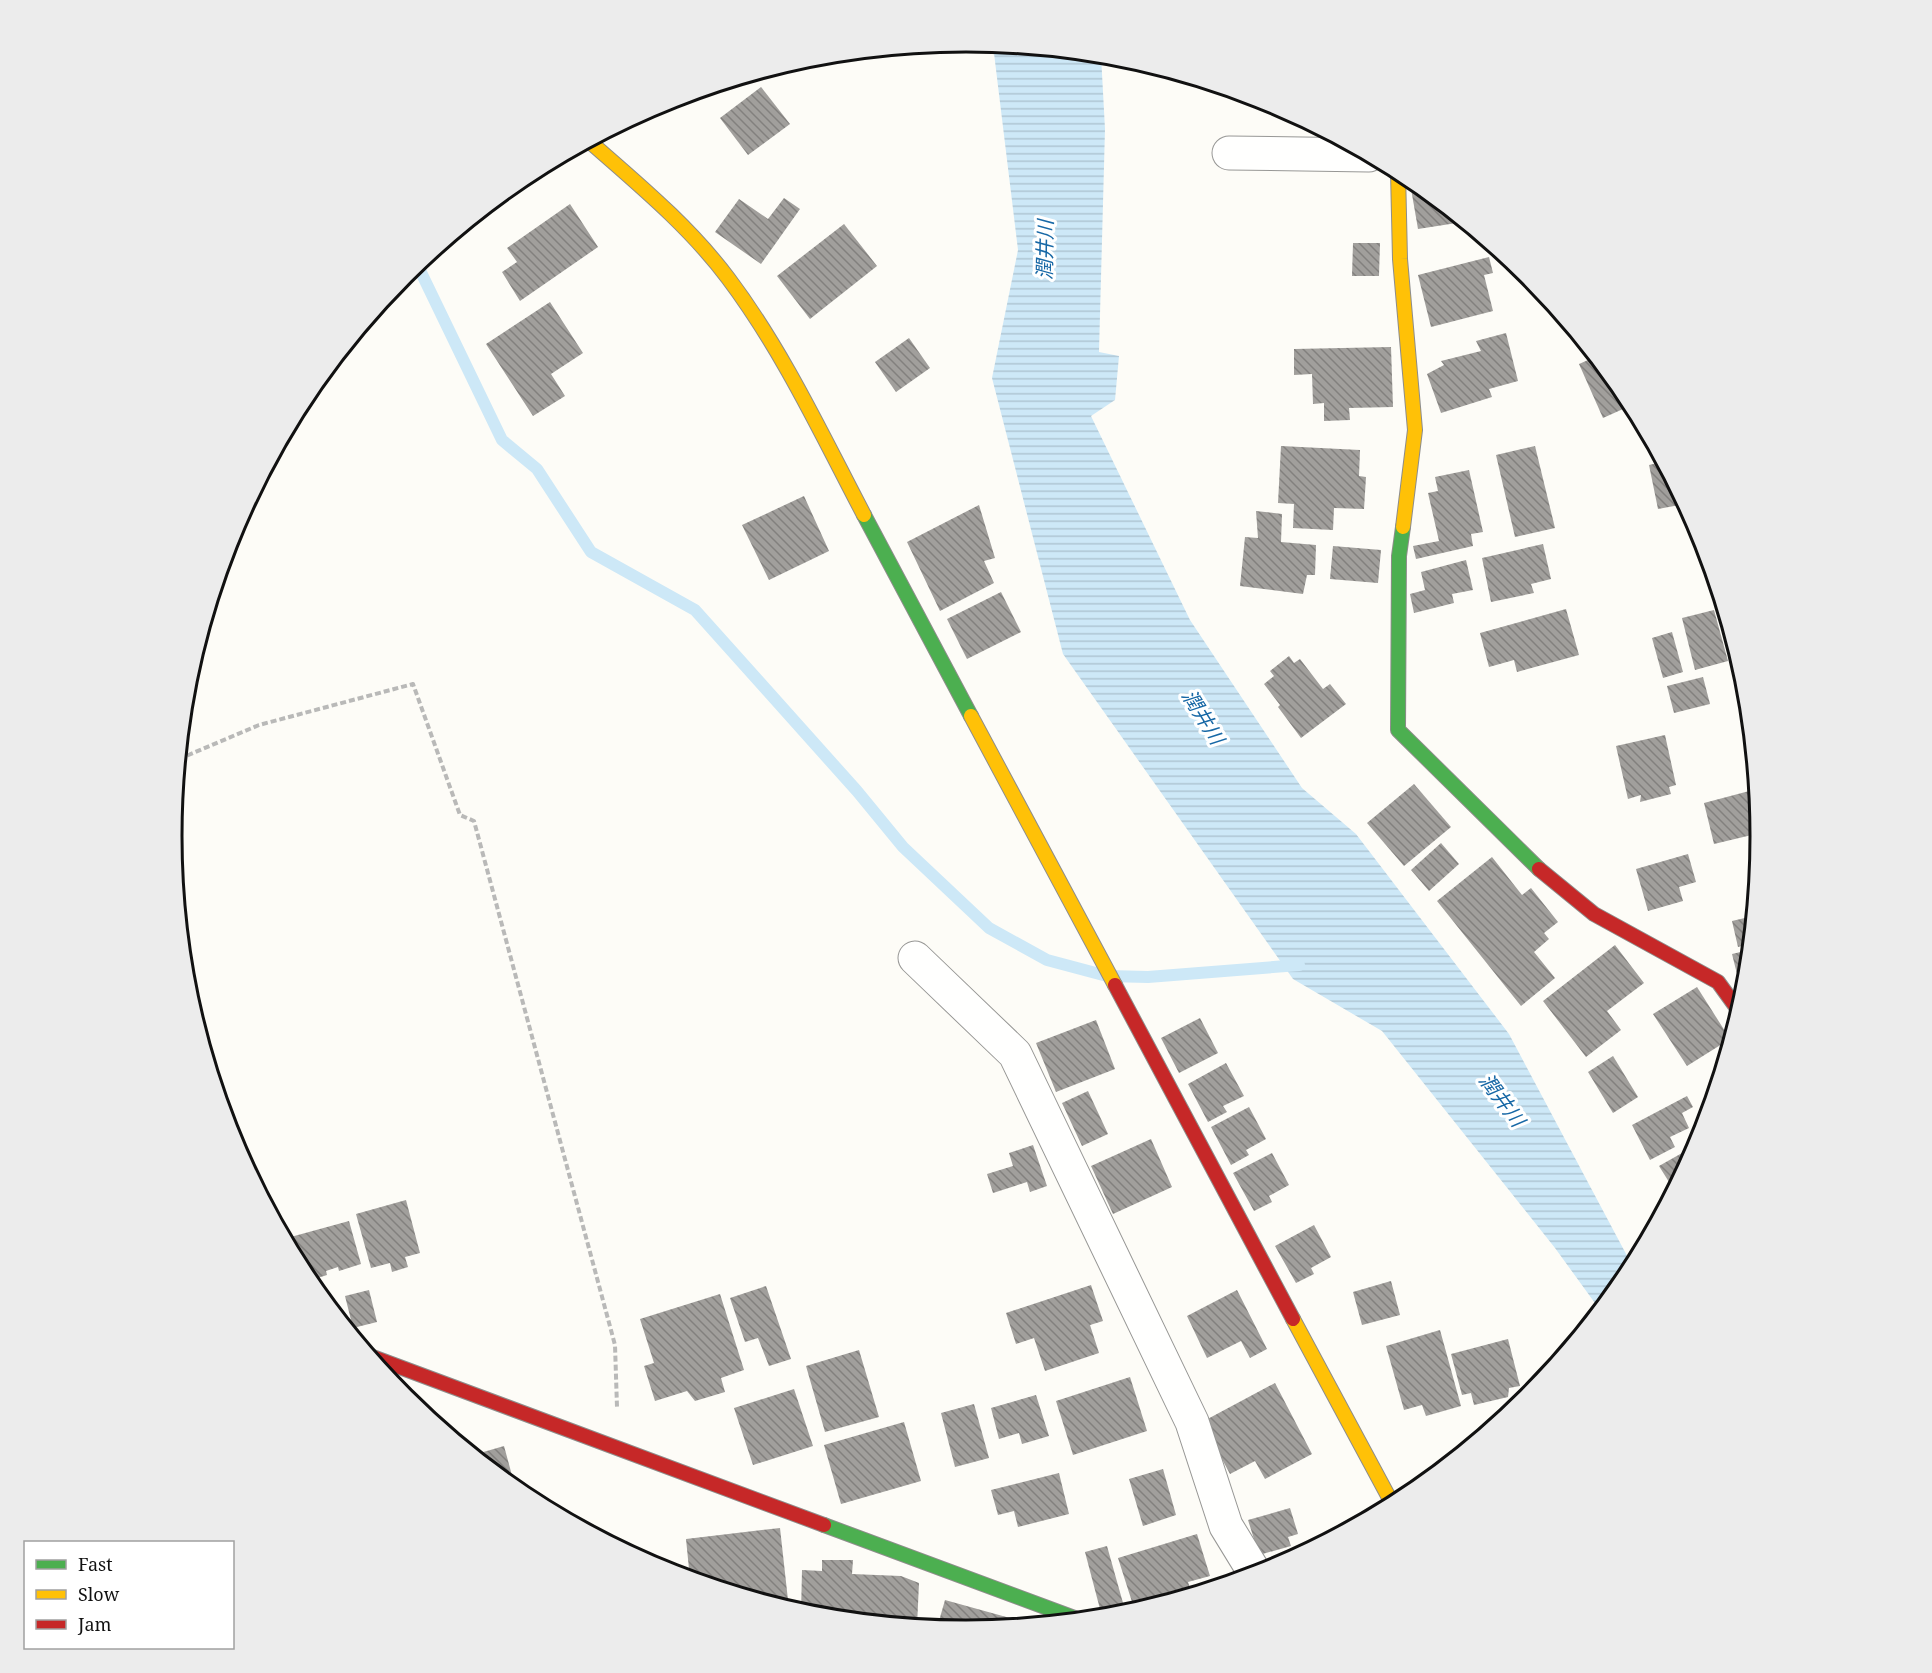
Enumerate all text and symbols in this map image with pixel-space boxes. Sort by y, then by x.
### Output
water label: 潤井川 [1030,218,1059,280]
water label: 潤井川 [1176,684,1232,751]
water label: 潤井川 [1474,1068,1532,1133]
legend [24,1541,234,1649]
text: Fast [78,1552,113,1576]
text: Slow [78,1582,120,1606]
text: Jam [77,1612,112,1636]

